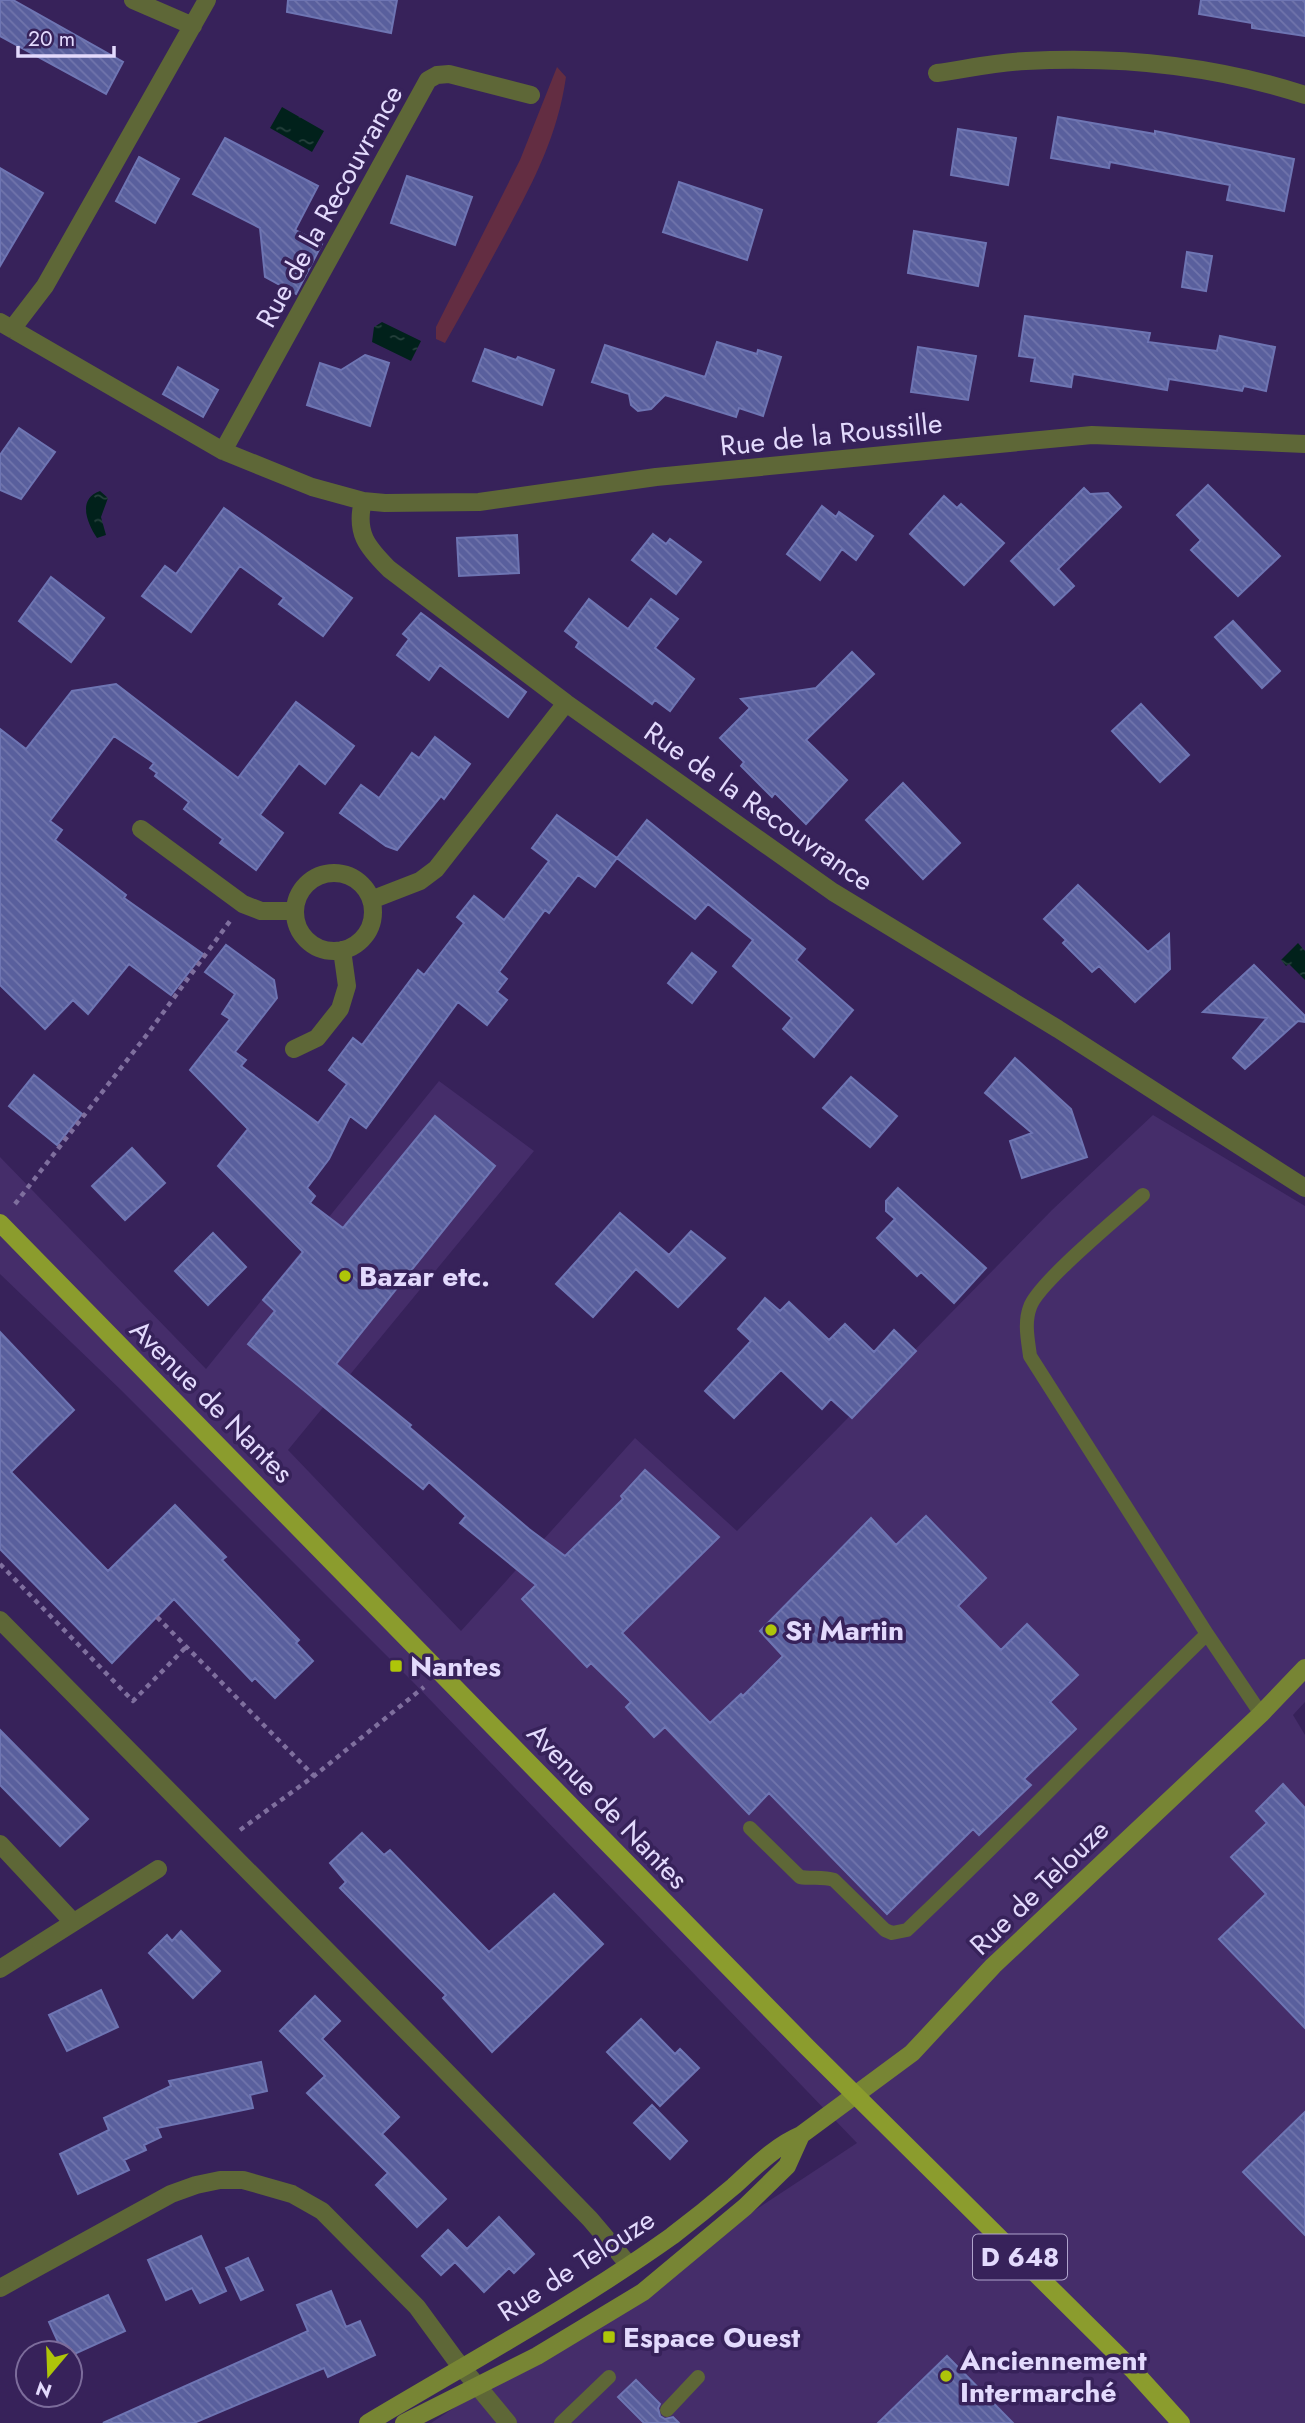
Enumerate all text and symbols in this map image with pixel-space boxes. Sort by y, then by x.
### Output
scale bar [18,14,114,58]
text: 20 m [28,24,75,54]
street label: Rue de la Recouvrance [246,77,413,335]
street label: Rue de la Roussille [718,402,944,467]
street label: Rue de la Recouvrance [636,712,882,901]
place label: Bazar etc. [359,1256,490,1297]
marker: Bazar etc. [337,1268,353,1284]
street label: Avenue de Nantes [121,1310,303,1492]
place label: St Martin [785,1610,904,1651]
marker: St Martin [763,1622,779,1638]
place label: Nantes [410,1646,501,1687]
marker: Nantes [388,1658,404,1674]
street label: Avenue de Nantes [518,1714,698,1899]
street label: Rue de Telouze [960,1810,1118,1965]
street label: Rue de Telouze [490,2199,663,2332]
road number: D 648 [973,2234,1067,2280]
place label: Espace Ouest [623,2317,800,2358]
marker: Espace Ouest [601,2329,617,2345]
north arrow [14,2339,84,2409]
place label: Anciennement Intermarché [959,2340,1147,2413]
marker: Anciennement Intermarché [938,2368,954,2384]
text: N [32,2374,55,2405]

